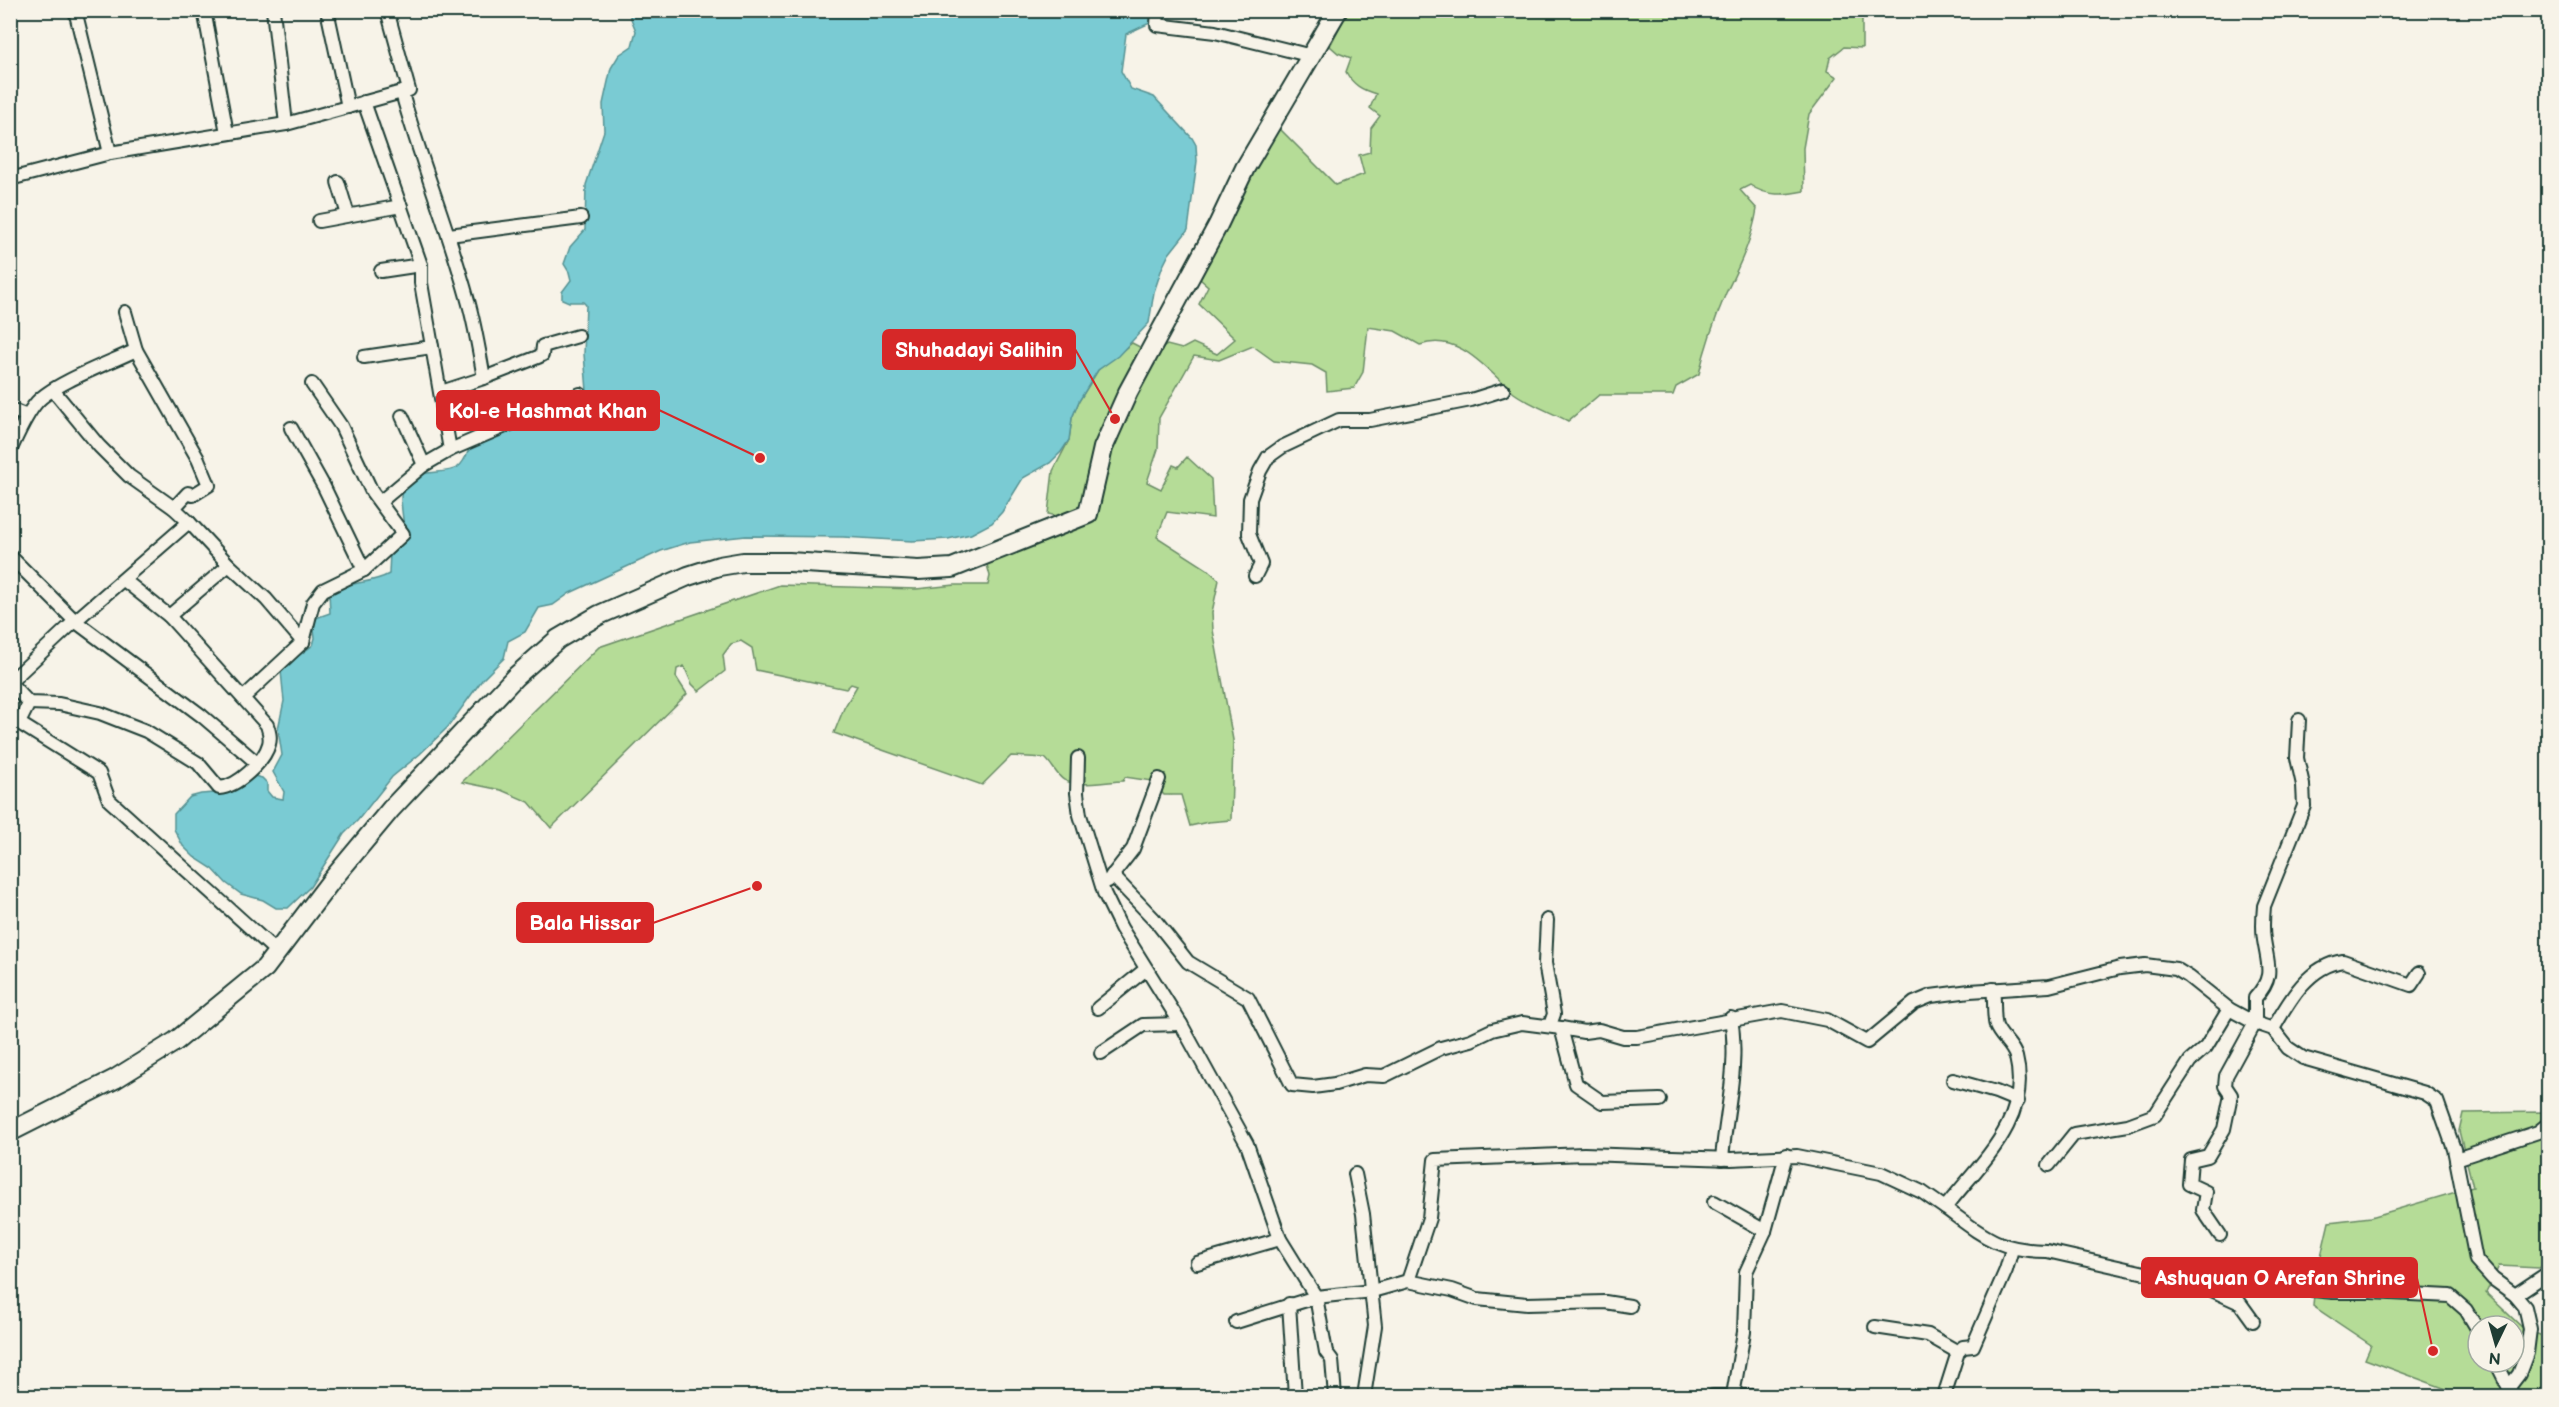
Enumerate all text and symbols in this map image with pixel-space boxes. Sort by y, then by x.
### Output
callout: Shuhadayi Salihin [883,330,1075,369]
text: Shuhadayi Salihin [895,338,1063,363]
callout: Kol-e Hashmat Khan [437,391,659,430]
text: Kol-e Hashmat Khan [449,399,647,424]
callout: Bala Hissar [517,903,653,942]
text: Bala Hissar [529,911,641,936]
callout: Ashuquan O Arefan Shrine [2142,1258,2417,1297]
text: Ashuquan O Arefan Shrine [2154,1266,2405,1291]
north arrow [2466,1314,2526,1374]
text: N [2488,1347,2502,1367]

